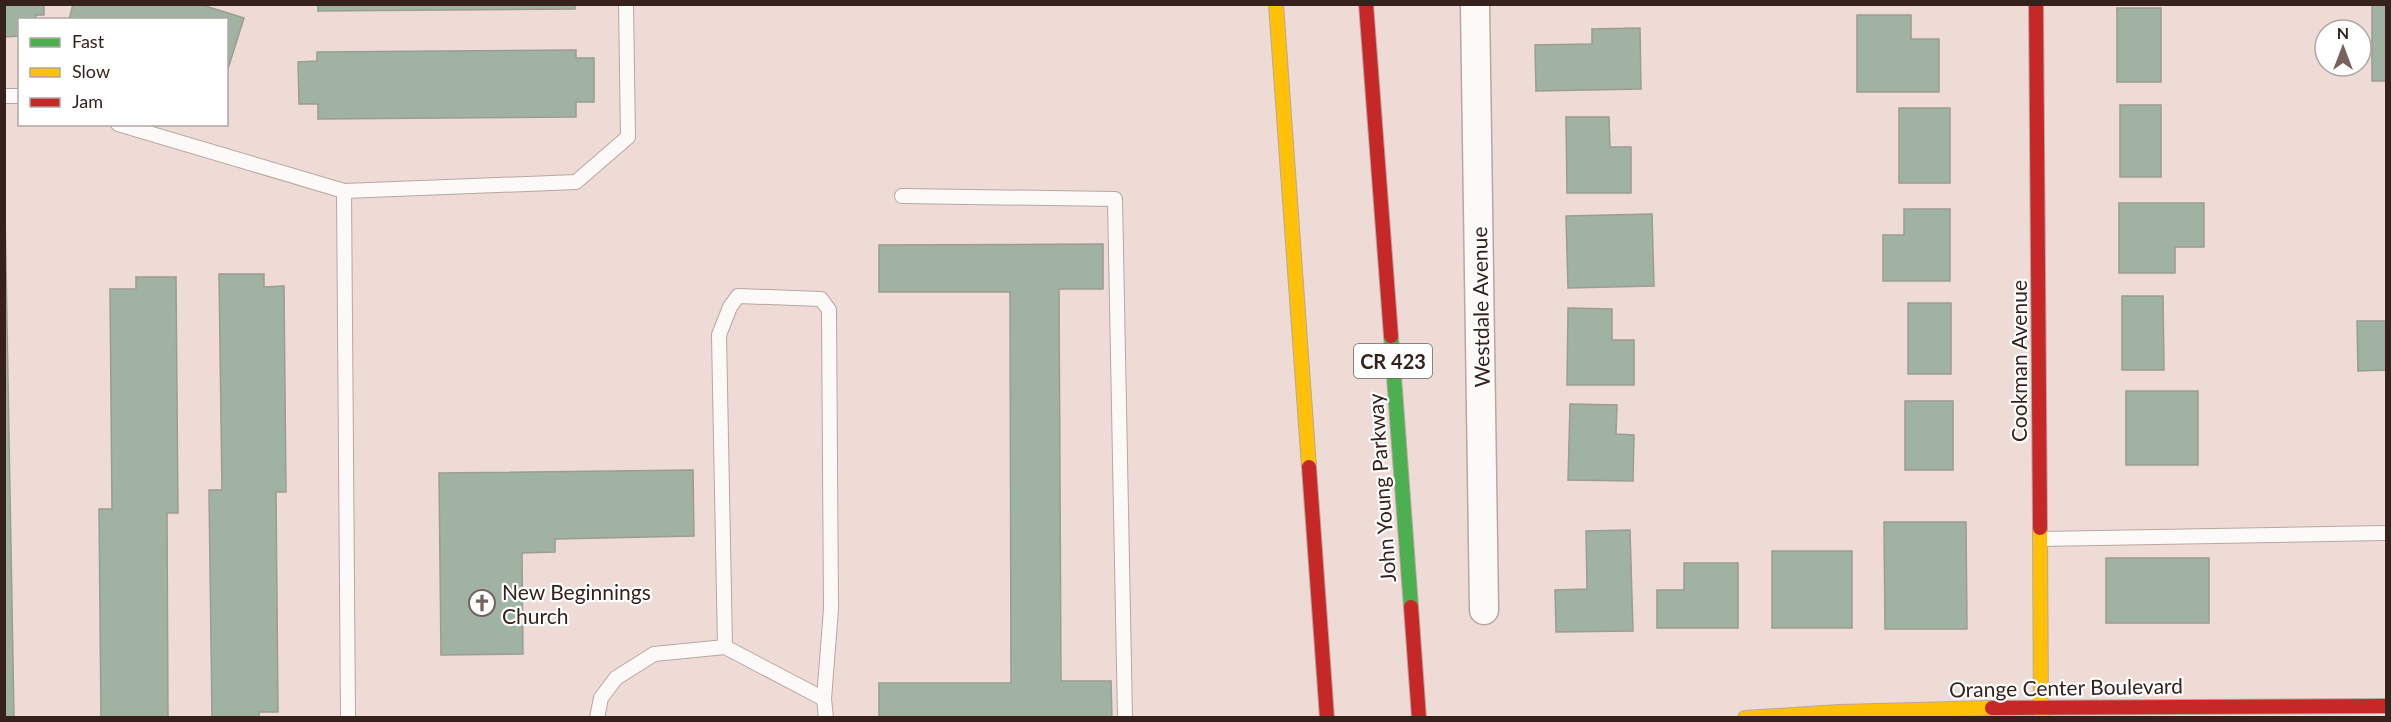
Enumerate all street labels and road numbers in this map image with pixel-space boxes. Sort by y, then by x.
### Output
street label: Westdale Avenue [1466,226,1494,388]
street label: Cookman Avenue [2006,280,2031,442]
road number: CR 423 [1354,344,1432,378]
street label: John Young Parkway [1362,393,1400,583]
street label: Orange Center Boulevard [1949,672,2183,702]

